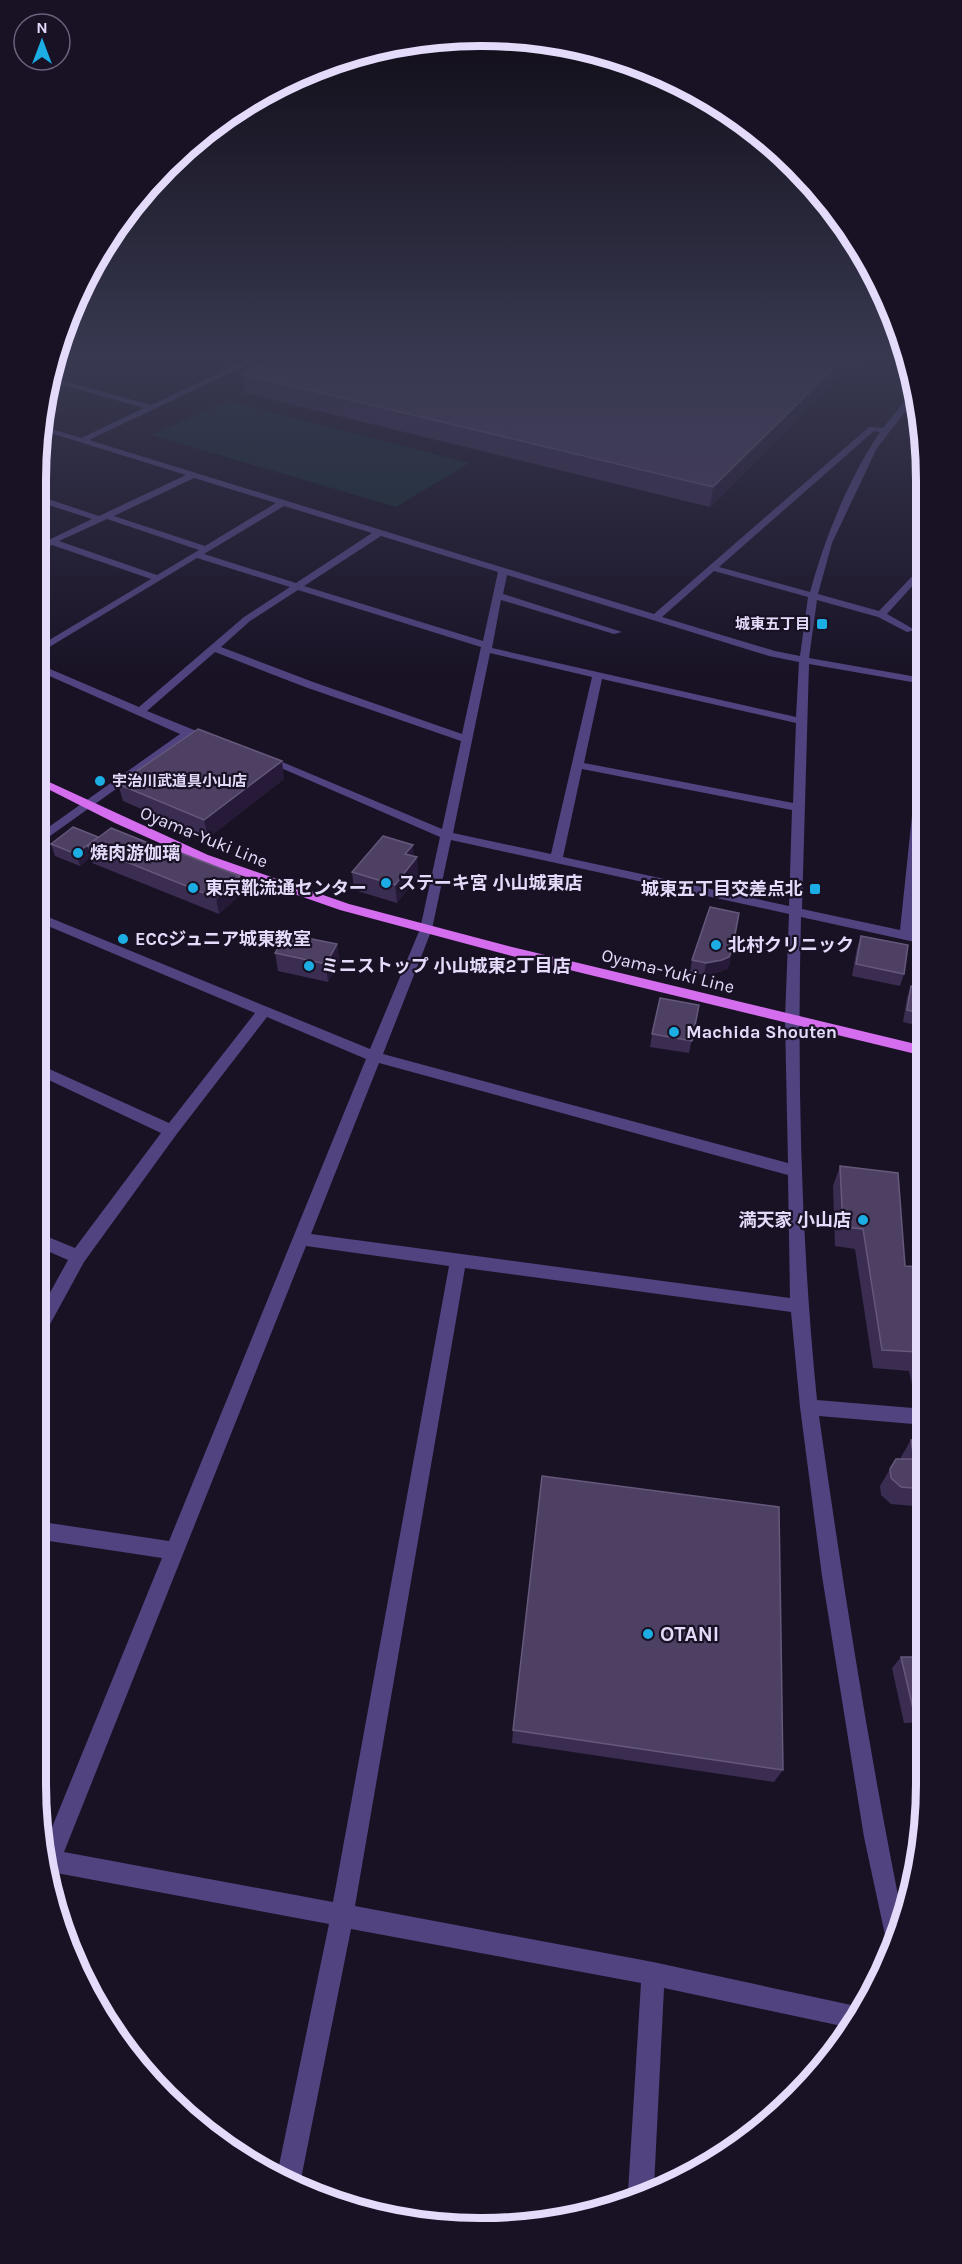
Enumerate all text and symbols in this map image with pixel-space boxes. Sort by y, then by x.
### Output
north arrow [12,12,72,72]
text: N [36,18,48,37]
place label: 城東五丁目 [735,615,810,633]
marker: 城東五丁目 [815,617,829,631]
place label: 宇治川武道具小山店 [112,772,247,790]
marker: 宇治川武道具小山店 [93,774,107,788]
street label: Oyama-Yuki Line [137,801,271,873]
place label: 焼肉游伽璃 [90,842,180,864]
marker: 焼肉游伽璃 [71,846,85,860]
place label: ステーキ宮 小山城東店 [398,872,583,894]
marker: ステーキ宮 小山城東店 [379,876,393,890]
place label: 東京靴流通センター [205,877,367,899]
place label: 城東五丁目交差点北 [641,878,803,900]
marker: 東京靴流通センター [186,881,200,895]
marker: 城東五丁目交差点北 [808,882,822,896]
place label: ECCジュニア城東教室 [135,928,311,950]
marker: ECCジュニア城東教室 [116,932,130,946]
place label: 北村クリニック [728,934,854,956]
marker: 北村クリニック [709,938,723,952]
street label: Oyama-Yuki Line [599,944,737,998]
place label: ミニストップ 小山城東2丁目店 [321,955,570,977]
marker: ミニストップ 小山城東2丁目店 [302,959,316,973]
place label: Machida Shouten [686,1021,837,1043]
marker: Machida Shouten [667,1025,681,1039]
place label: 満天家 小山店 [738,1209,851,1231]
marker: 満天家 小山店 [856,1213,870,1227]
place label: OTANI [660,1622,719,1646]
marker: OTANI [641,1627,655,1641]

